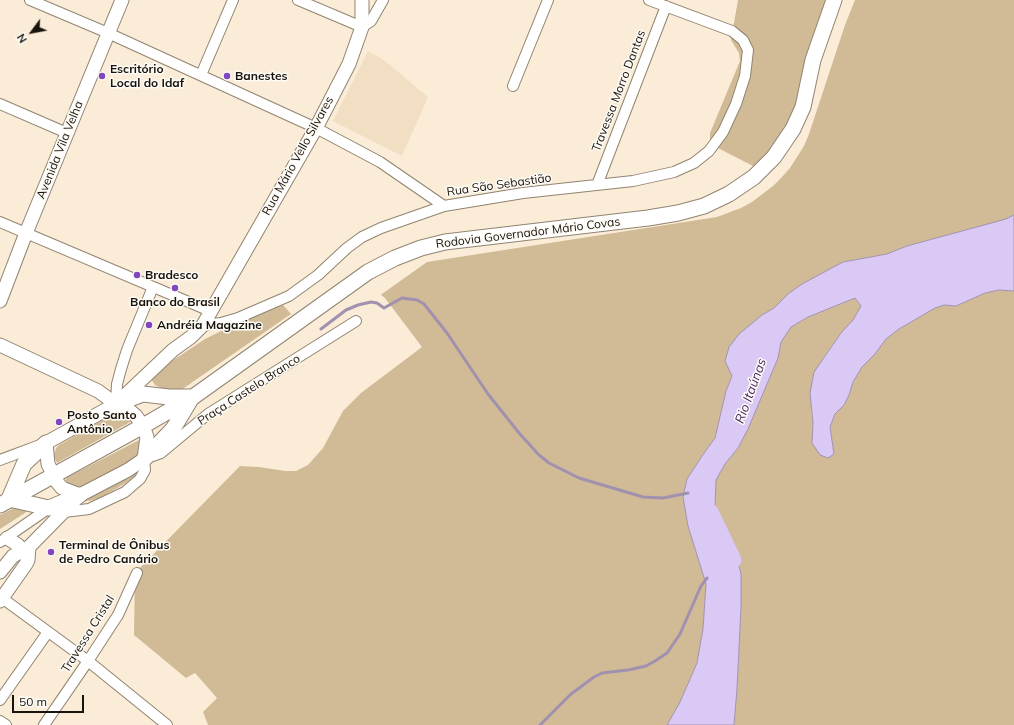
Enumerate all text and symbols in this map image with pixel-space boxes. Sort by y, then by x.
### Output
north arrow [12,12,52,52]
street label: Travessa Morro Dantas [589,28,649,154]
text: N [14,31,30,46]
place label: Escritório Local do Idaf [110,62,184,90]
place label: Banestes [235,69,288,83]
marker: Escritório Local do Idaf [97,71,107,81]
marker: Banestes [222,71,232,81]
street label: Rua Mário Vello Silvares [259,94,337,218]
street label: Avenida Vila Velha [34,99,86,201]
street label: Rua São Sebastião [446,171,552,199]
street label: Rodovia Governador Mário Covas [435,215,621,251]
place label: Bradesco [145,268,198,282]
marker: Bradesco [132,270,142,280]
marker: Banco do Brasil [170,283,180,293]
place label: Banco do Brasil [130,295,220,309]
place label: Andréia Magazine [157,318,262,332]
marker: Andréia Magazine [144,320,154,330]
street label: Praça Castelo Branco [195,351,303,429]
water label: Rio Itaúnas [732,356,770,426]
place label: Posto Santo Antônio [67,408,137,436]
marker: Posto Santo Antônio [54,417,64,427]
place label: Terminal de Ônibus de Pedro Canário [59,538,170,566]
marker: Terminal de Ônibus de Pedro Canário [46,547,56,557]
street label: Travessa Cristal [58,593,118,675]
scale bar [14,687,86,713]
text: 50 m [19,694,47,709]

